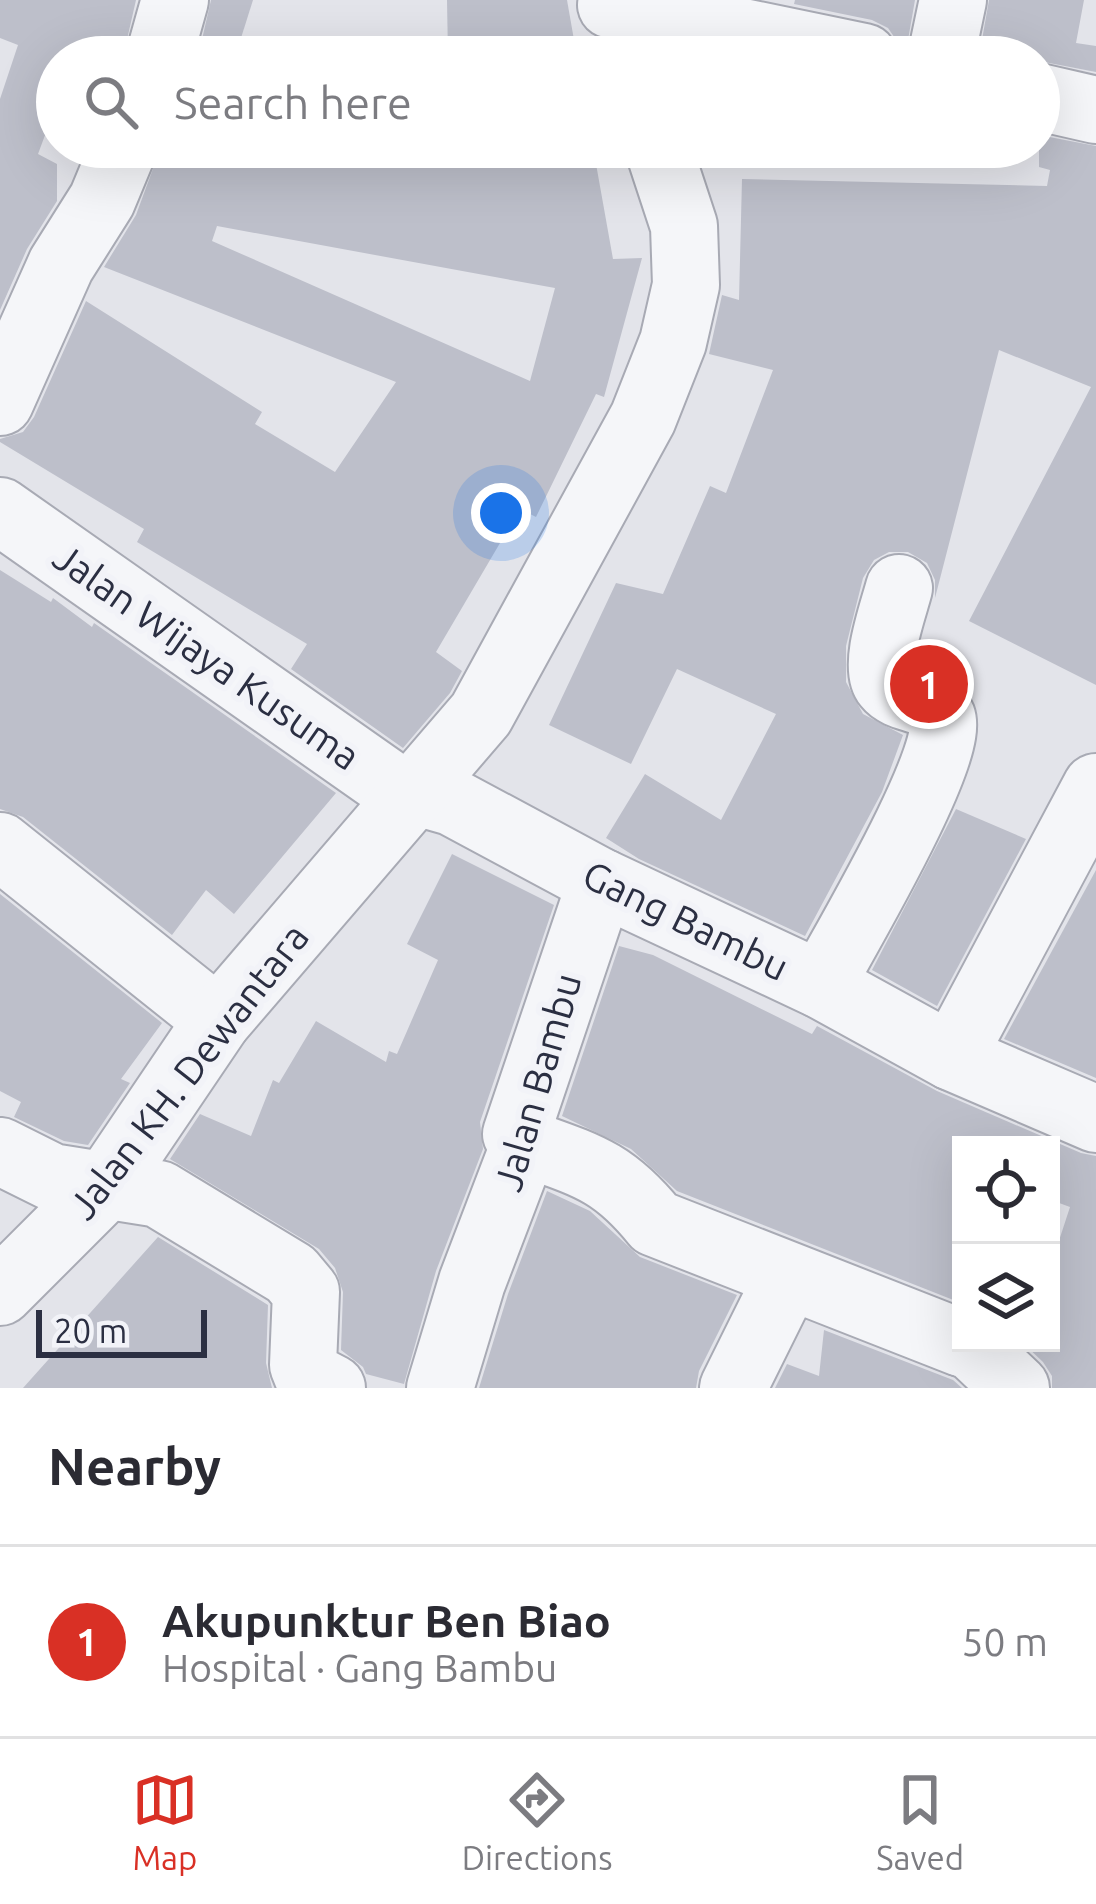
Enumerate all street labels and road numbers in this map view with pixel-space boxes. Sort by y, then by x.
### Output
street label: Jalan Wijaya Kusuma [46,534,368,778]
street label: Gang Bambu [576,852,796,988]
street label: Jalan KH. Dewantara [60,915,316,1227]
street label: Jalan Bambu [485,968,589,1196]

